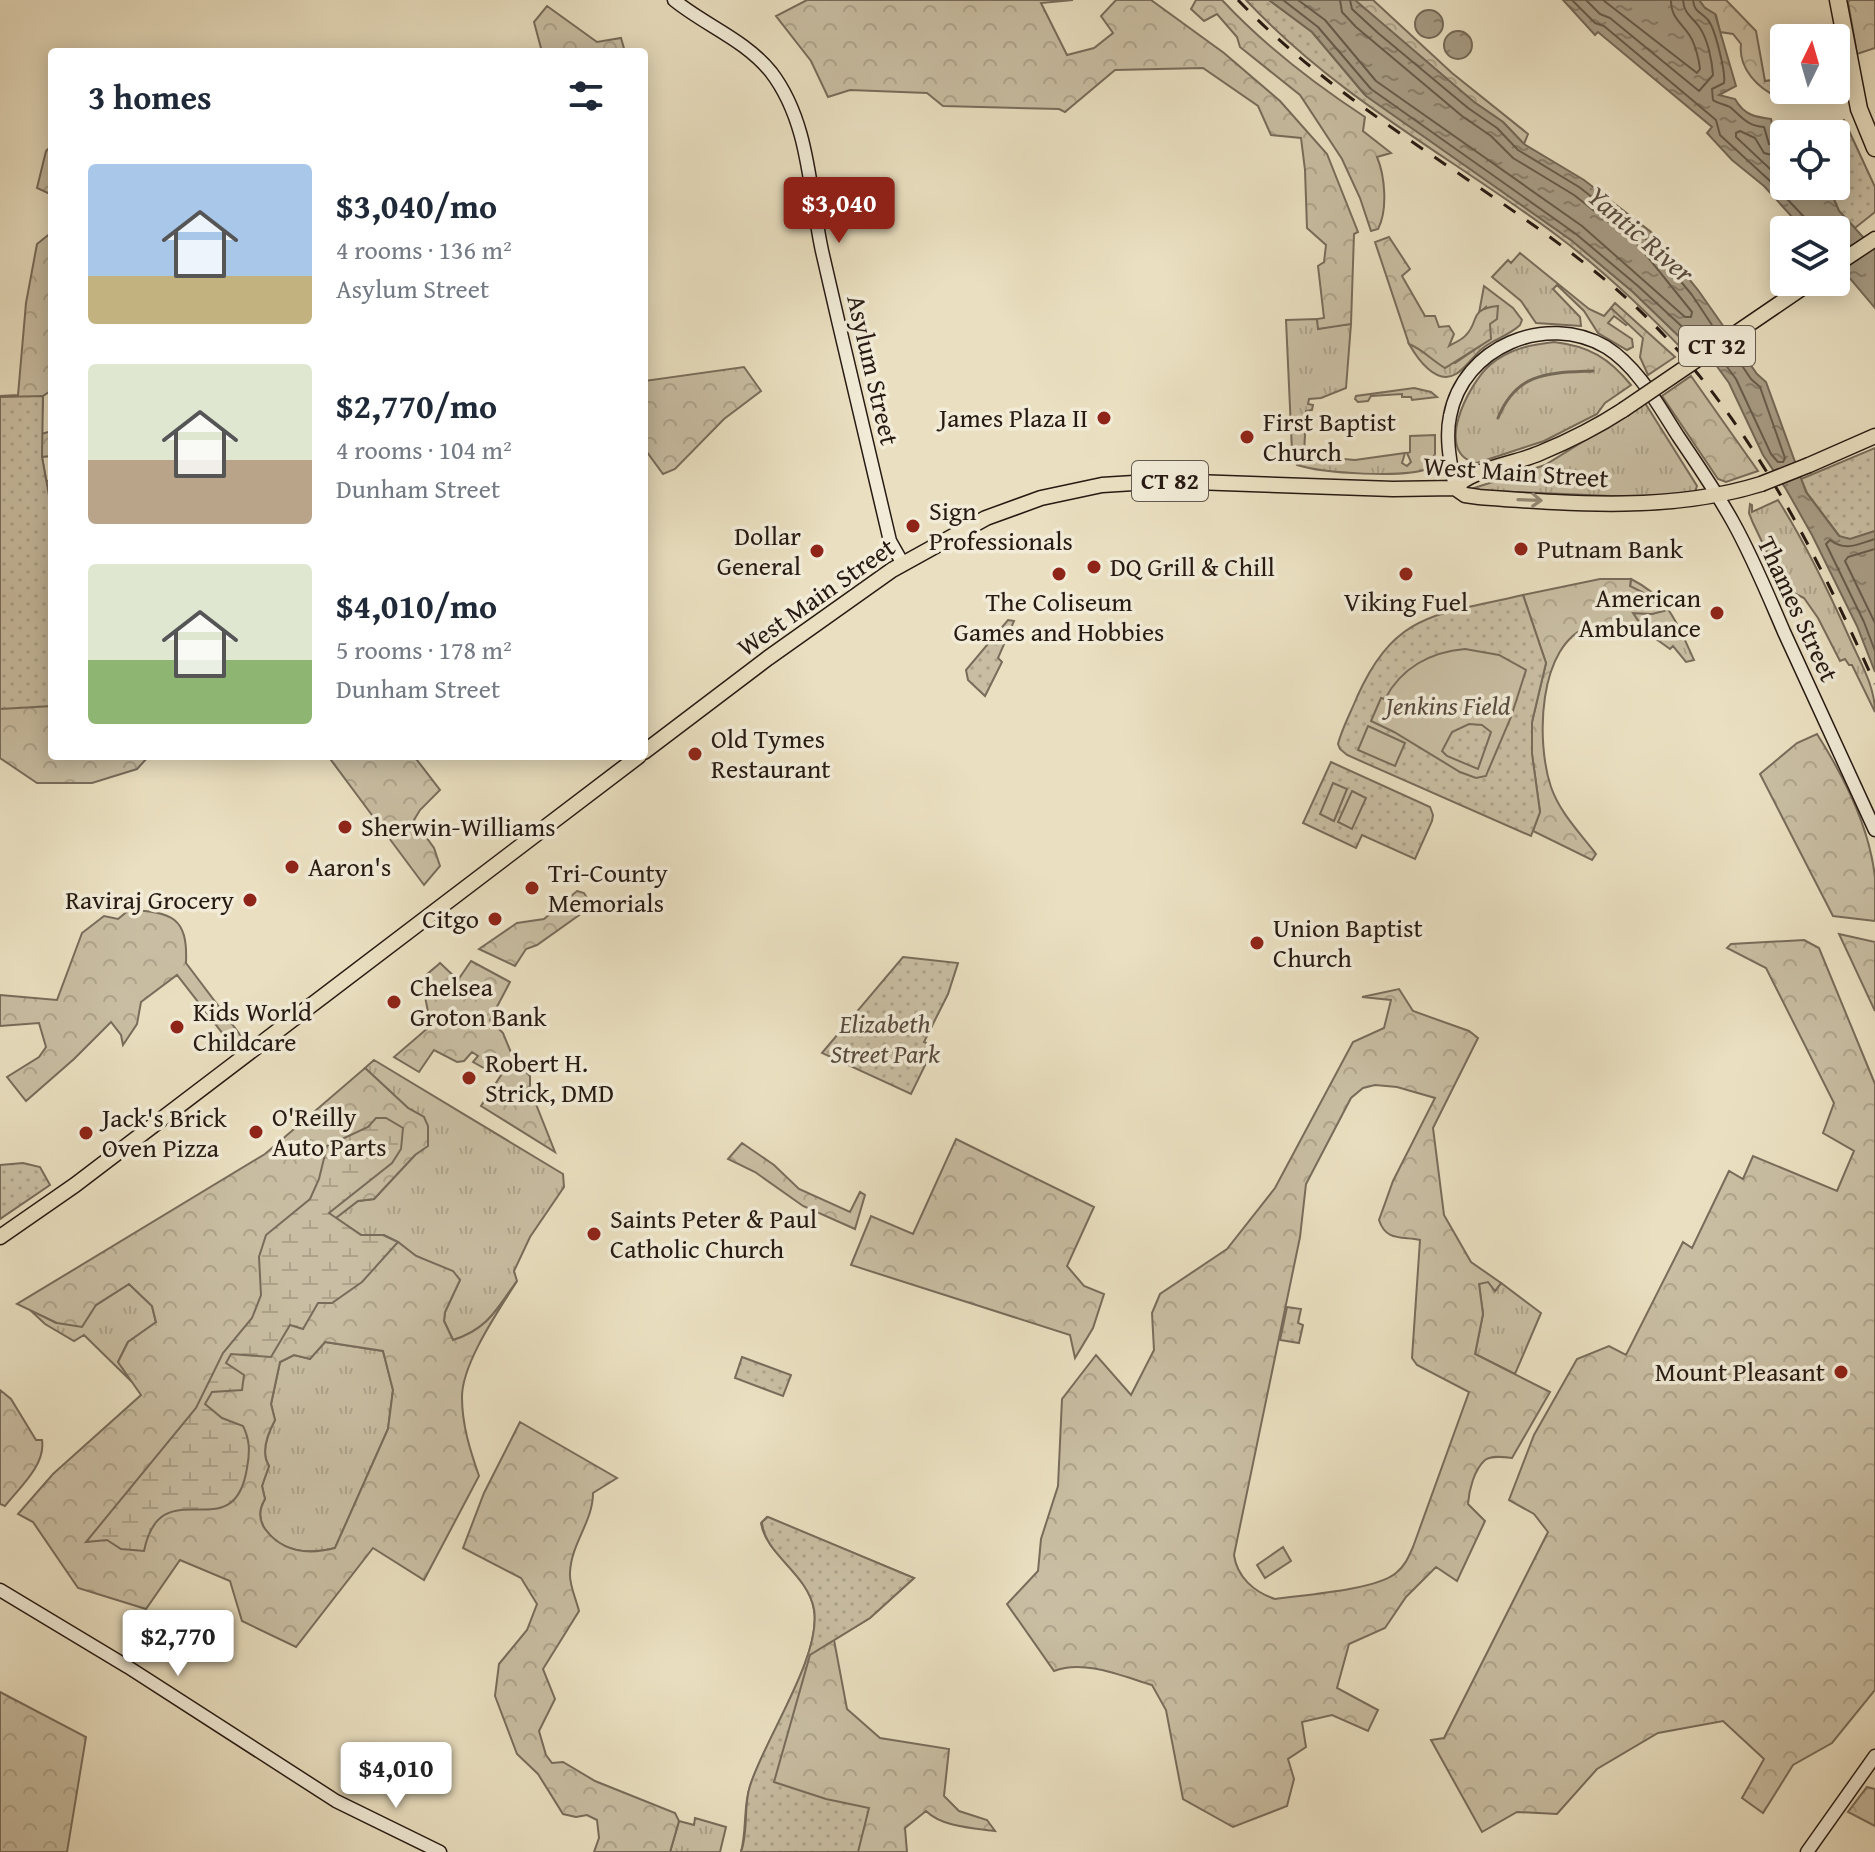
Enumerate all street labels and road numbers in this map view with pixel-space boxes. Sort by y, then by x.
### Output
street label: Asylum Street [837,291,910,449]
road number: CT 32 [1679,326,1755,366]
street label: West Main Street [1422,446,1610,497]
road number: CT 82 [1132,461,1208,501]
street label: West Main Street [729,527,903,666]
street label: Thames Street [1748,530,1849,688]

